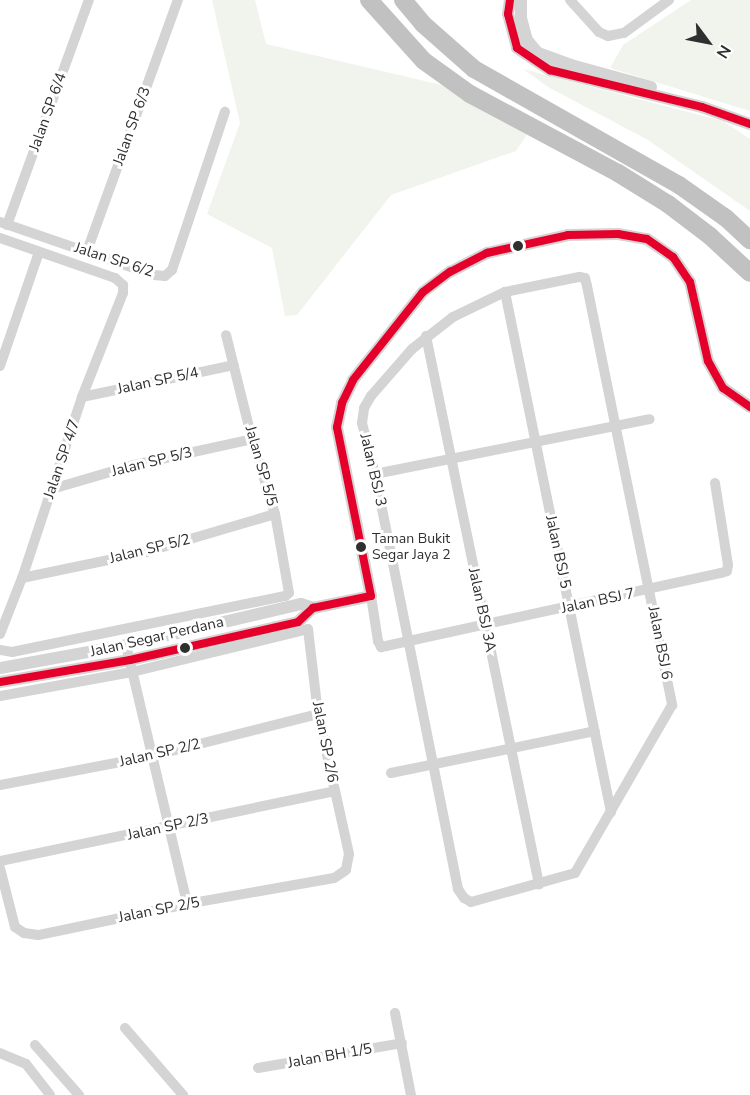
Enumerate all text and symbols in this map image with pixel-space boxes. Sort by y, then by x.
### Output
north arrow [678,12,738,72]
text: N [711,41,736,62]
street label: Jalan SP 6/4 [25,70,71,154]
street label: Jalan SP 6/3 [109,84,155,168]
street label: Jalan SP 6/2 [72,239,156,281]
unlabelled marker [512,240,524,252]
street label: Jalan SP 5/4 [116,364,200,398]
street label: Jalan SP 4/7 [40,417,84,501]
street label: Jalan SP 5/5 [241,424,281,508]
street label: Jalan BSJ 3 [356,432,390,508]
street label: Jalan SP 5/3 [110,443,194,481]
street label: Jalan BSJ 5 [541,514,575,590]
street label: Jalan SP 5/2 [108,530,192,568]
place label: Taman Bukit Segar Jaya 2 [372,531,451,564]
marker: Taman Bukit Segar Jaya 2 [355,541,367,553]
street label: Jalan BSJ 3A [464,566,500,654]
street label: Jalan BSJ 7 [560,584,636,618]
street label: Jalan BSJ 6 [644,605,676,681]
street label: Jalan Segar Perdana [89,613,225,661]
unlabelled marker [179,642,191,654]
street label: Jalan SP 2/6 [308,700,342,784]
street label: Jalan SP 2/2 [118,735,202,771]
street label: Jalan SP 2/3 [126,810,210,844]
street label: Jalan SP 2/5 [117,893,201,927]
street label: Jalan BH 1/5 [286,1040,374,1072]

